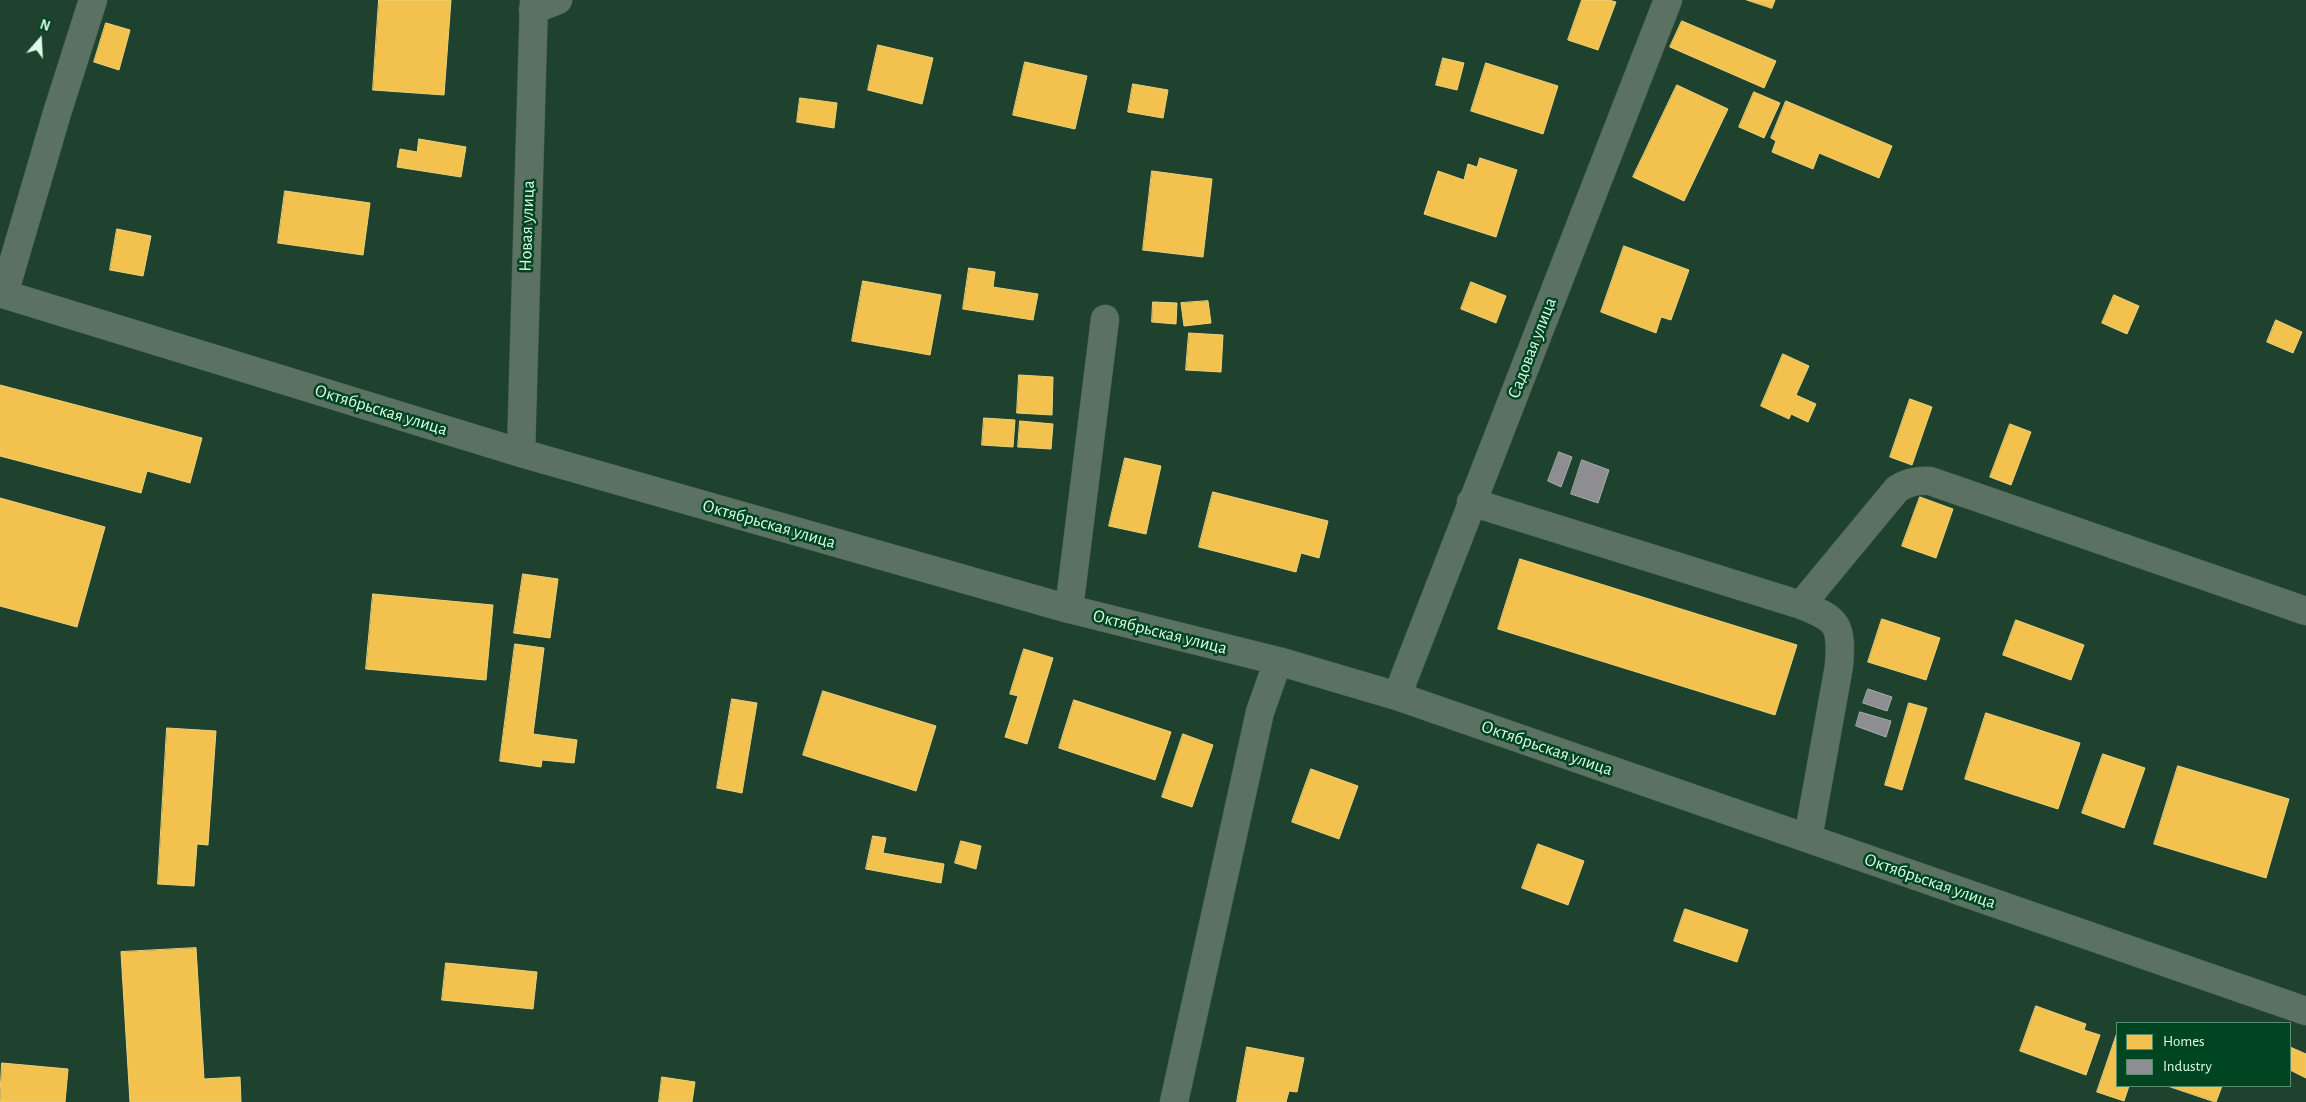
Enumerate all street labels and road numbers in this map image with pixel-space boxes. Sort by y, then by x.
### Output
street label: Новая улица [515,180,539,272]
street label: Садовая улица [1503,294,1561,402]
street label: Октябрьская улица [312,380,450,440]
street label: Октябрьская улица [700,495,838,553]
street label: Октябрьская улица [1091,605,1229,659]
street label: Октябрьская улица [1478,715,1616,781]
street label: Октябрьская улица [1861,848,1999,914]

